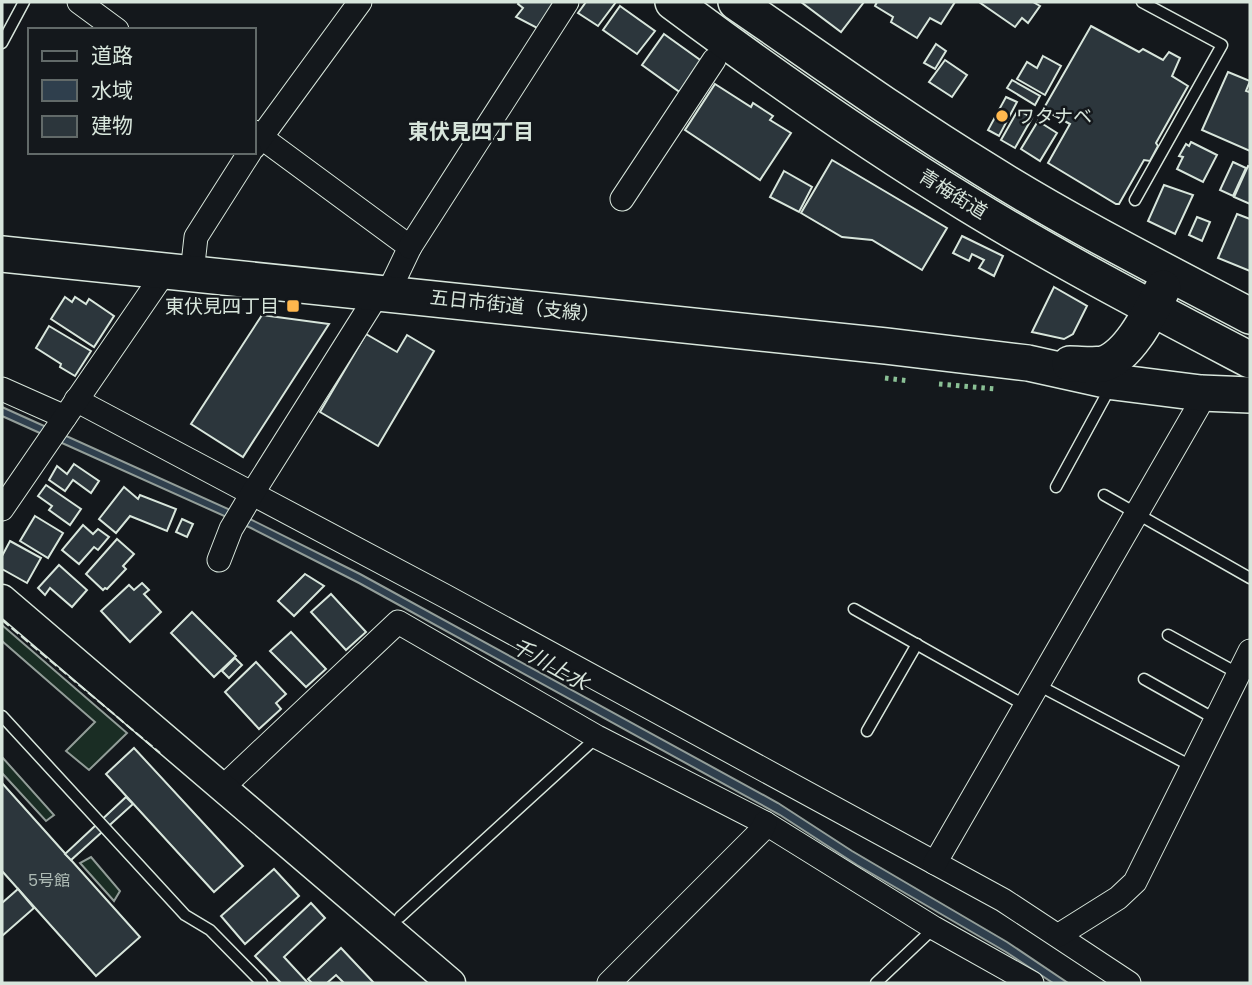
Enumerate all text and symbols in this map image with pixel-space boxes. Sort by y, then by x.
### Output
legend [28,28,256,154]
text: 道路 [91,41,133,70]
text: 水域 [91,76,133,105]
place label: ワタナベ [1016,103,1092,130]
marker: ワタナベ [994,108,1010,124]
text: 建物 [91,111,133,140]
district label: 東伏見四丁目 [408,117,534,146]
street label: 青梅街道 [914,162,992,226]
street label: 五日市街道（支線） [429,284,601,328]
place label: 東伏見四丁目 [165,293,279,320]
marker: 東伏見四丁目 [285,298,301,314]
water label: 千川上水 [506,631,596,698]
house number: 5号館 [28,869,70,892]

